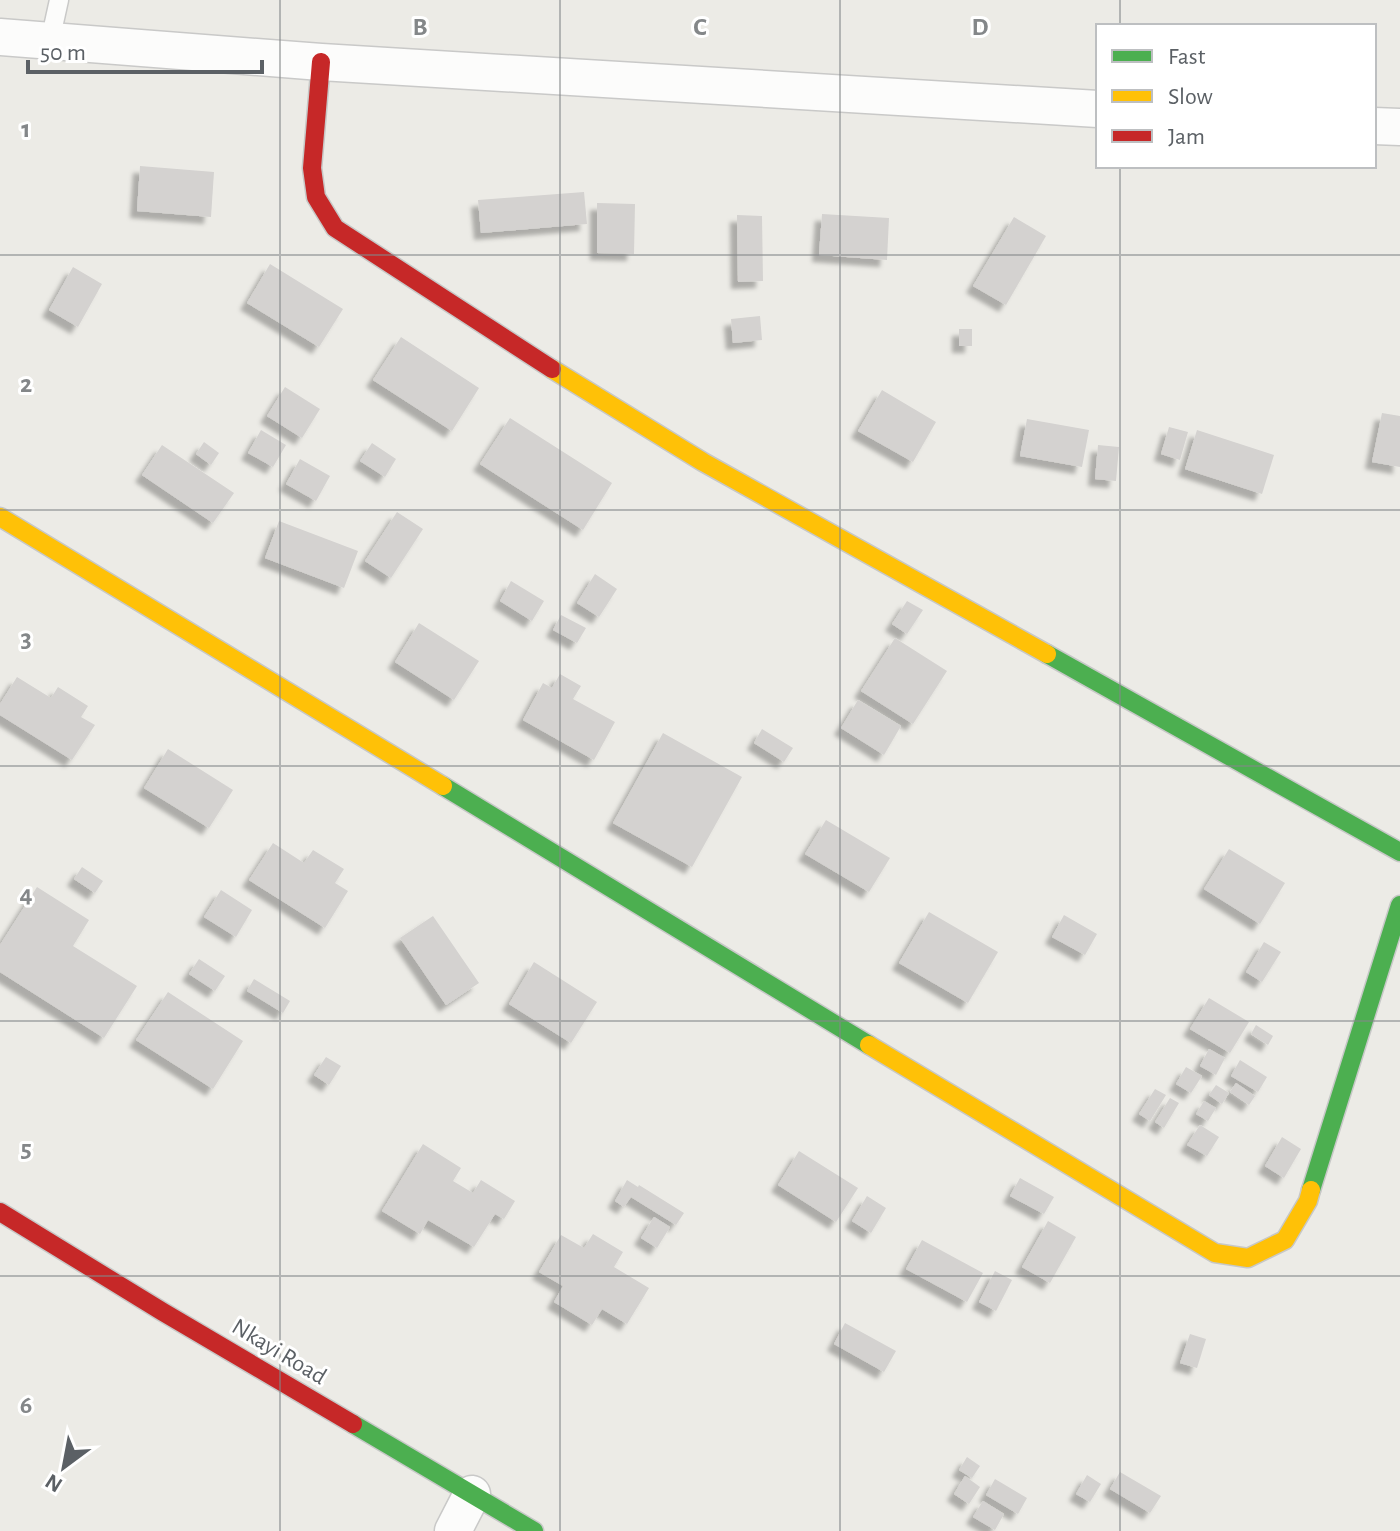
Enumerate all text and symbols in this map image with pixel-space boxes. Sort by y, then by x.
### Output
text: B [412,14,428,40]
text: C [693,14,707,40]
text: D [971,14,989,40]
scale bar [28,24,262,74]
legend [1096,24,1376,168]
text: 50 m [40,41,86,65]
text: Fast [1168,45,1206,69]
text: Slow [1168,85,1213,109]
text: 1 [21,116,31,142]
text: Jam [1168,125,1205,149]
text: 2 [20,371,32,397]
text: 3 [20,626,32,652]
text: 4 [19,881,33,907]
text: 5 [20,1136,32,1162]
street label: Nkayi Road [228,1315,330,1389]
text: 6 [20,1392,32,1418]
north arrow [24,1427,104,1507]
text: N [42,1470,66,1496]

